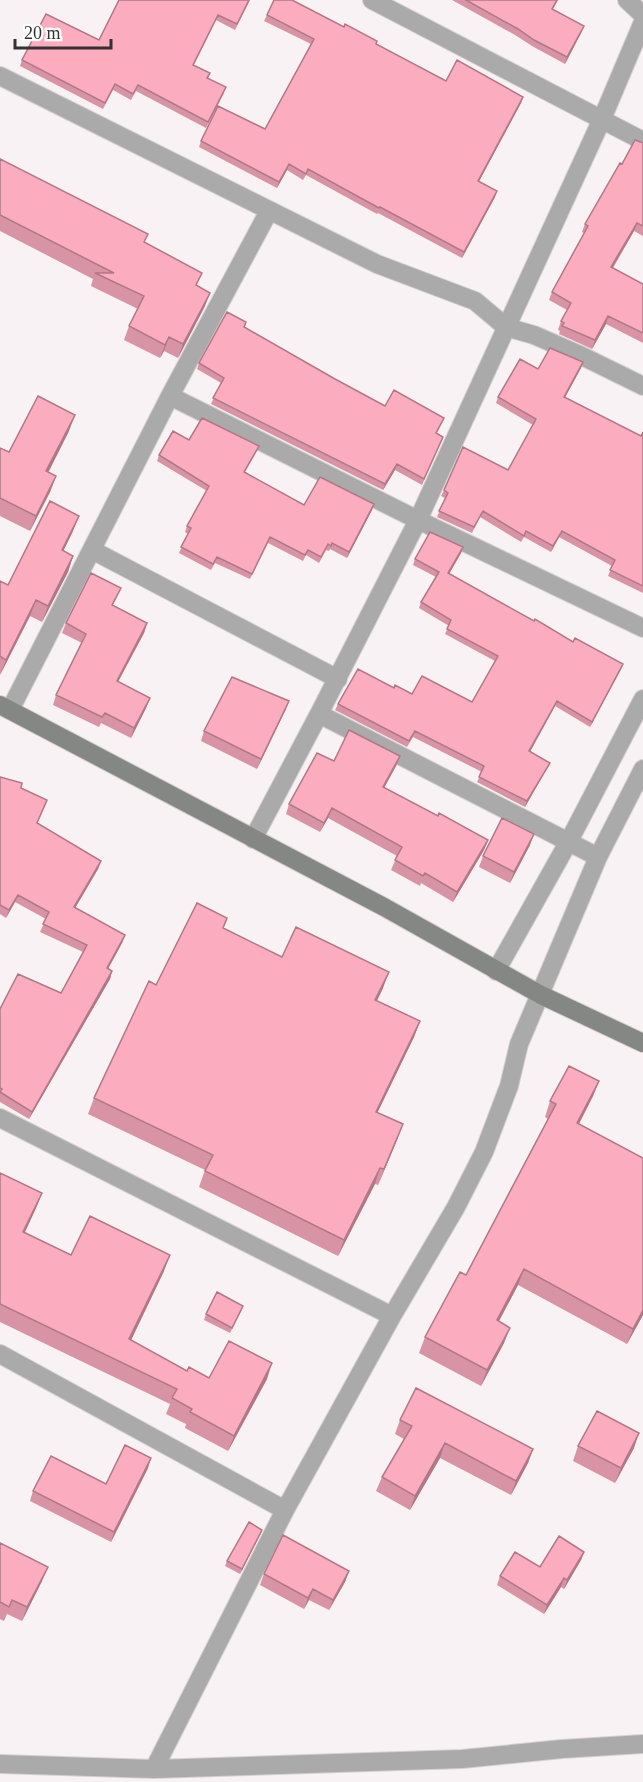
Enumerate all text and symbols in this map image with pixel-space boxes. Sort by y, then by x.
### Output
scale bar [15,12,111,50]
text: 20 m [24,23,61,43]

